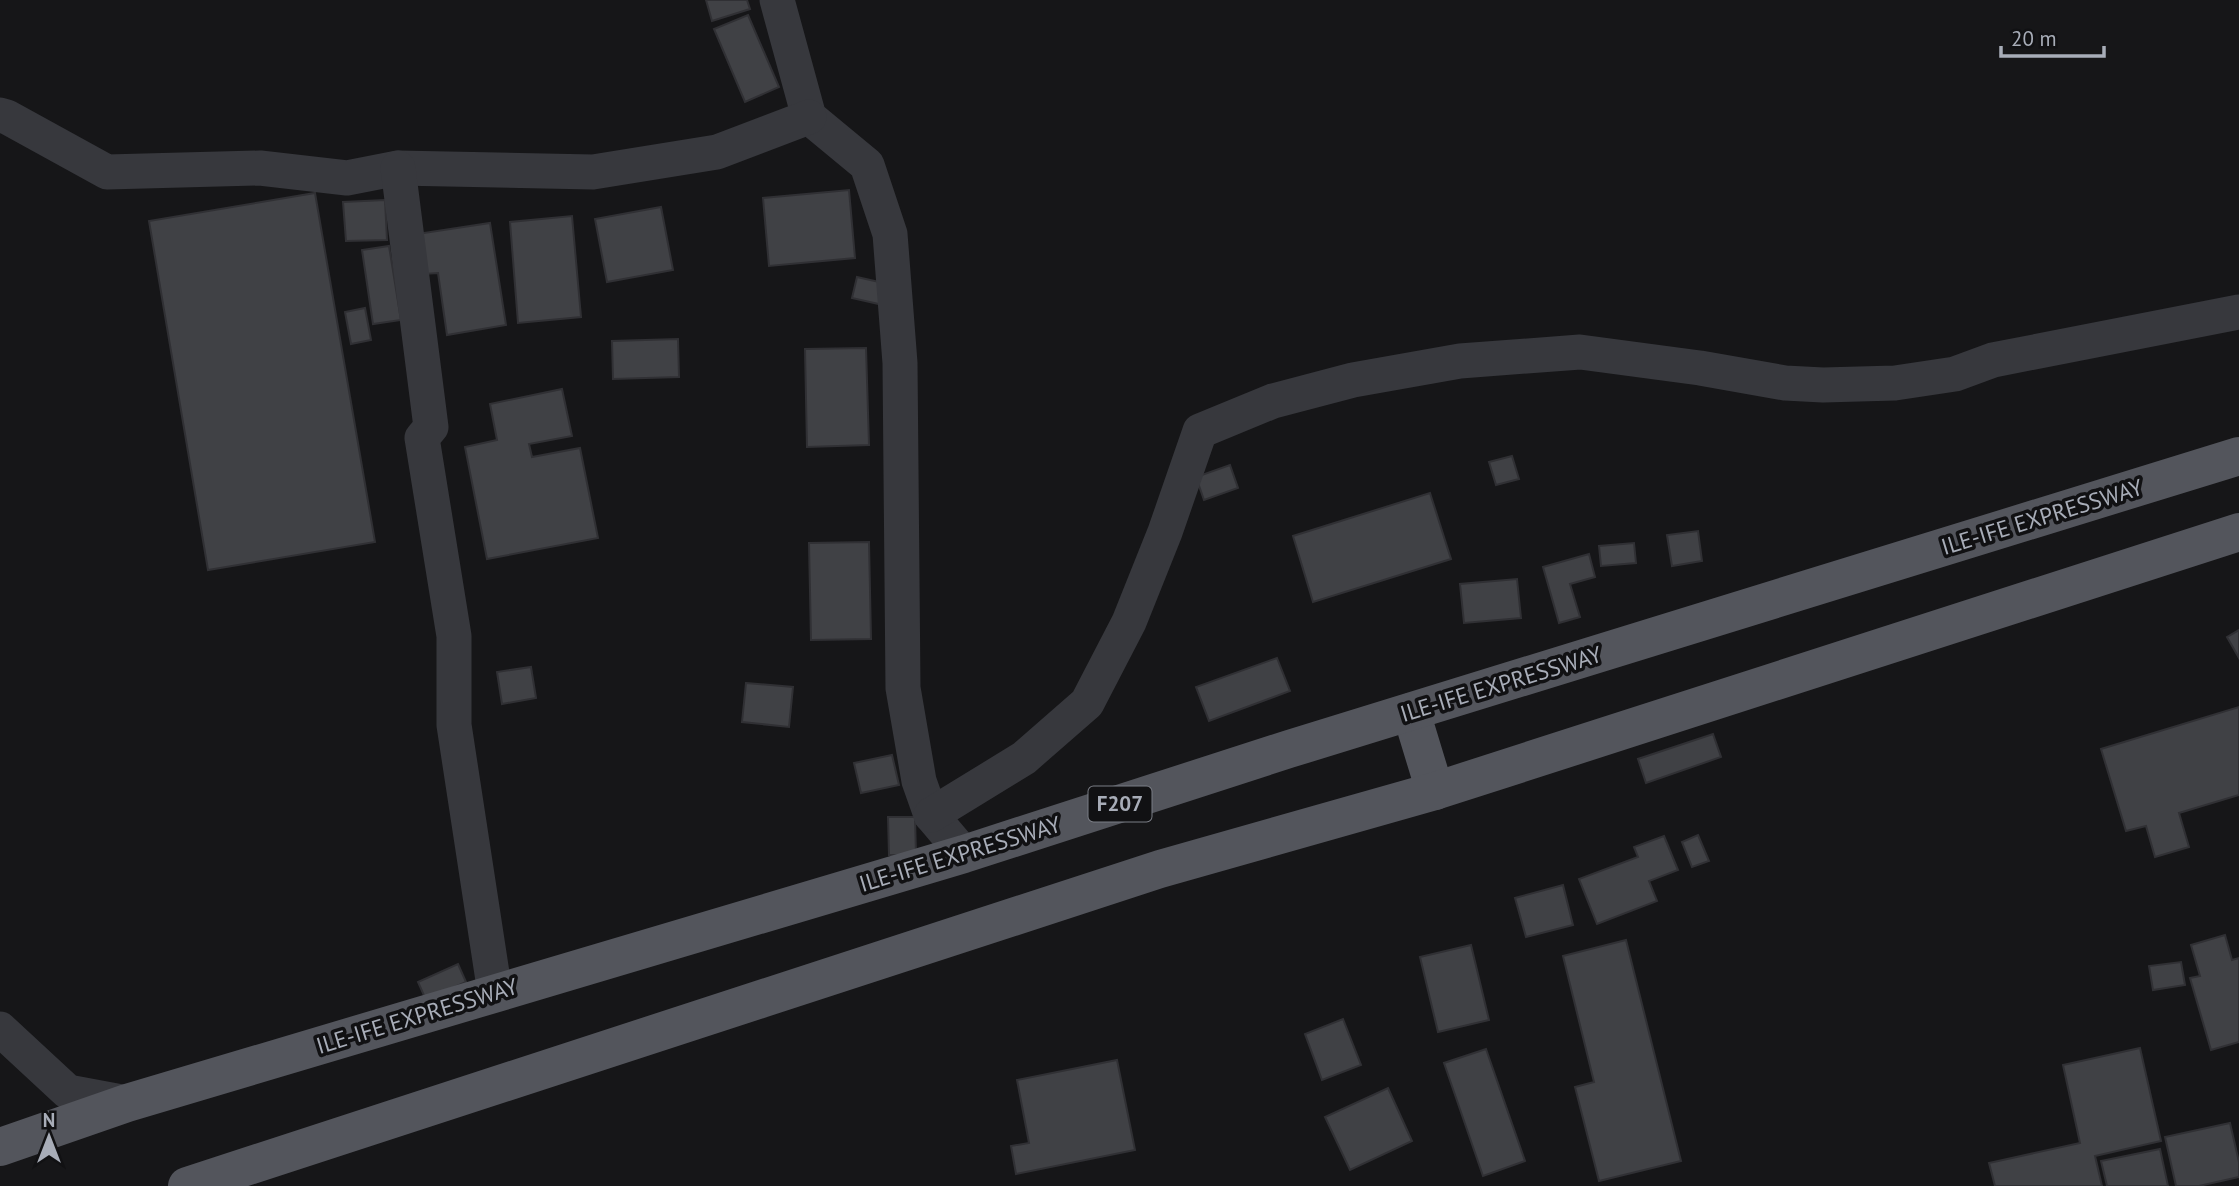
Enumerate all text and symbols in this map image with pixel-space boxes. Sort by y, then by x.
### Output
scale bar [2001,14,2104,58]
text: 20 m [2011,25,2057,52]
street label: ILE-IFE EXPRESSWAY [1938,472,2146,561]
street label: ILE-IFE EXPRESSWAY [1397,639,1605,728]
road number: F207 [1088,786,1152,822]
street label: ILE-IFE EXPRESSWAY [856,809,1064,898]
street label: ILE-IFE EXPRESSWAY [313,971,521,1060]
north arrow [14,1102,84,1172]
text: N [43,1108,55,1132]

